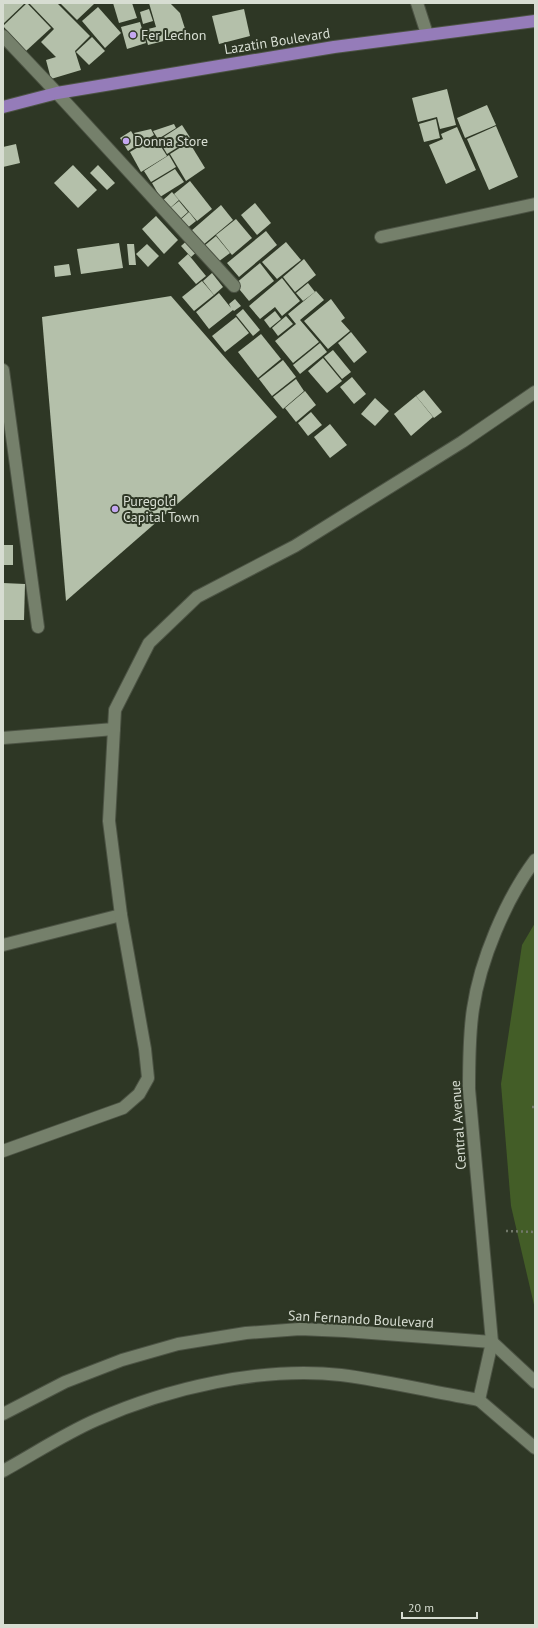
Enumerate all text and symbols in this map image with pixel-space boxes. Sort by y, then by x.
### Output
street label: Lazatin Boulevard [223,24,331,58]
place label: Fer Lechon [141,26,206,44]
marker: Fer Lechon [128,30,138,40]
place label: Donna Store [134,132,208,150]
marker: Donna Store [121,136,131,146]
place label: Puregold Capital Town [123,492,199,526]
marker: Puregold Capital Town [110,504,120,514]
street label: Central Avenue [446,1080,470,1170]
street label: San Fernando Boulevard [288,1306,434,1332]
scale bar [402,1594,477,1620]
text: 20 m [408,1600,434,1615]

